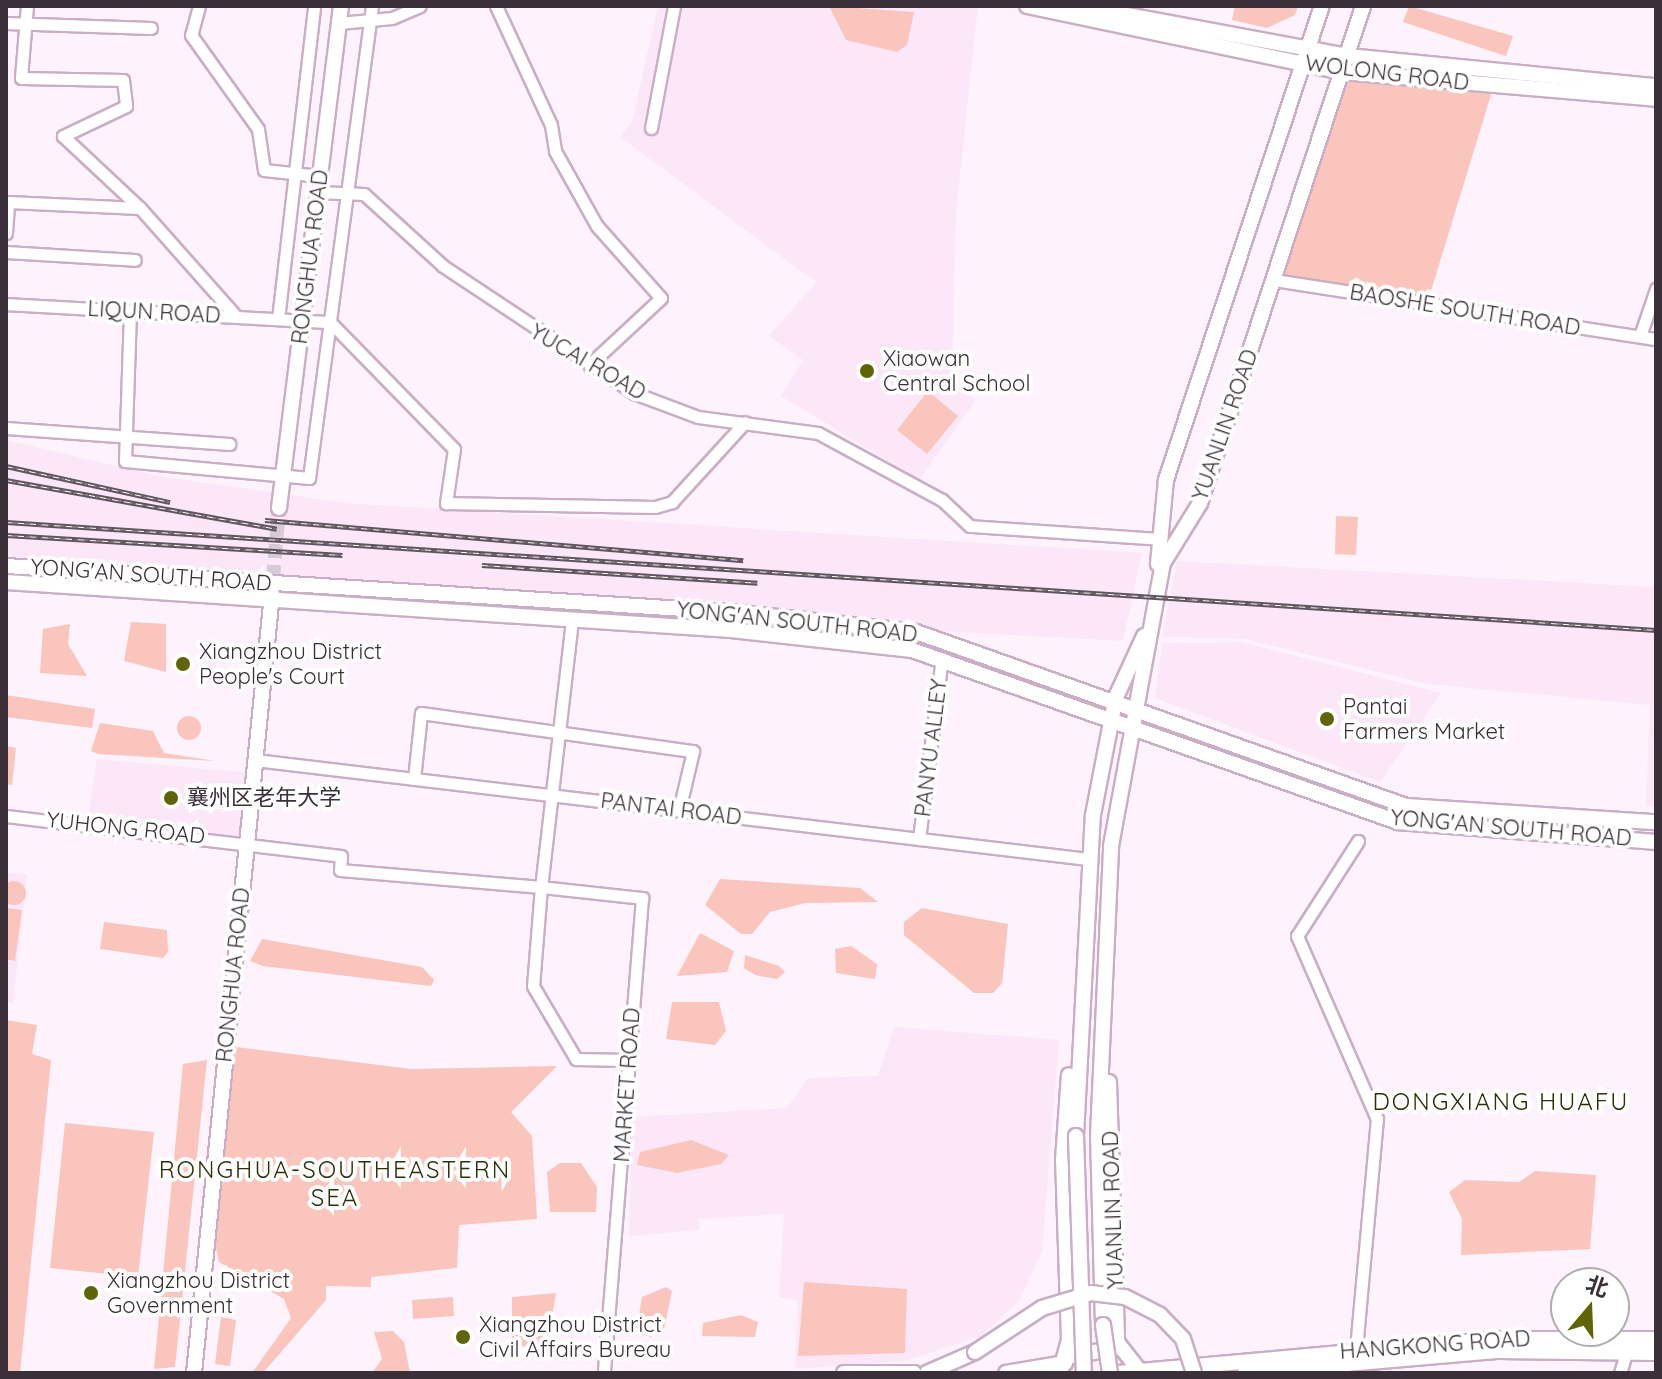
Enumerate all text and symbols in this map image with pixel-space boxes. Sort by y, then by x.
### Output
street label: WOLONG ROAD [1304,50,1470,96]
street label: RONGHUA ROAD [286,168,334,346]
street label: BAOSHE SOUTH ROAD [1348,279,1582,341]
street label: LIQUN ROAD [87,295,221,329]
street label: YUCAI ROAD [525,318,651,406]
place label: Xiaowan Central School [883,345,1030,396]
street label: YUANLIN ROAD [1187,346,1263,504]
marker: Xiaowan Central School [858,362,876,380]
street label: YONG'AN SOUTH ROAD [30,553,272,597]
street label: YONG'AN SOUTH ROAD [675,596,919,648]
place label: Xiangzhou District People's Court [199,638,382,690]
marker: Xiangzhou District People's Court [174,655,192,673]
street label: PANYU ALLEY [909,678,953,818]
place label: Pantai Farmers Market [1343,693,1505,744]
marker: Pantai Farmers Market [1318,710,1336,728]
place label: 襄州区老年大学 [187,785,341,811]
street label: PANTAI ROAD [599,787,743,831]
marker: 襄州区老年大学 [162,789,180,807]
street label: YONG'AN SOUTH ROAD [1389,804,1633,852]
street label: YUHONG ROAD [46,807,206,849]
street label: RONGHUA ROAD [211,886,255,1064]
street label: MARKET ROAD [608,1007,646,1163]
district label: DONGXIANG HUAFU [1373,1088,1629,1116]
street label: YUANLIN ROAD [1097,1130,1129,1290]
district label: RONGHUA-SOUTHEASTERN SEA [159,1156,511,1212]
place label: Xiangzhou District Government [107,1267,290,1318]
north arrow [1550,1267,1630,1347]
text: 北 [1582,1269,1612,1303]
marker: Xiangzhou District Government [82,1284,100,1302]
place label: Xiangzhou District Civil Affairs Bureau [479,1311,671,1362]
street label: HANGKONG ROAD [1339,1325,1531,1365]
marker: Xiangzhou District Civil Affairs Bureau [454,1328,472,1346]

